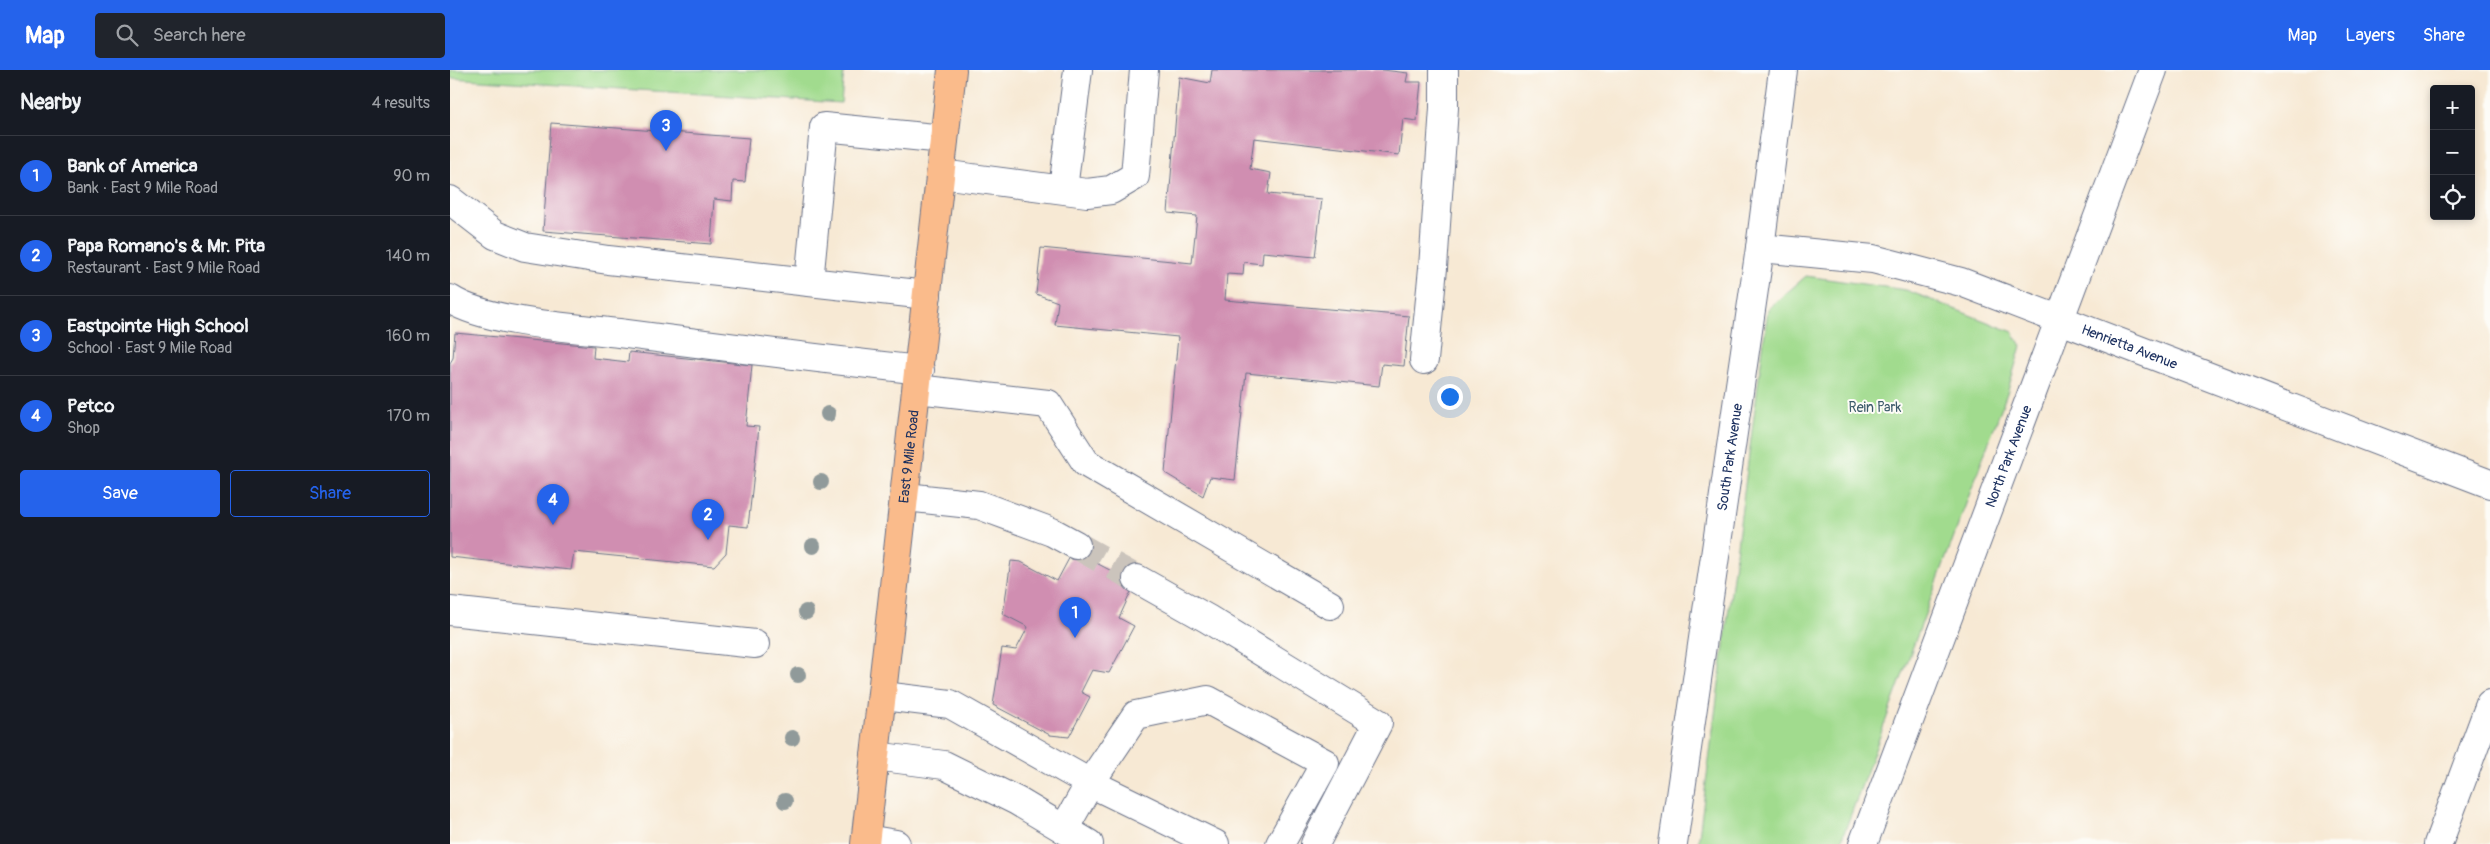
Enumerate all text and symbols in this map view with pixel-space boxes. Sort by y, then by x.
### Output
search box [95,13,445,58]
text: Map [25,21,65,50]
icon: search [113,21,141,49]
text: Search here [153,23,246,47]
text: Map [2288,24,2317,47]
text: Layers [2345,24,2395,47]
text: Share [2423,24,2465,47]
map controls [2430,85,2475,220]
button: + [2430,85,2475,130]
text: Nearby [20,89,81,116]
text: 4 results [372,93,430,113]
pin: 3 [650,110,682,151]
button: − [2430,130,2475,175]
text: Bank of America [67,154,198,178]
text: 1 [33,166,39,186]
text: 90 m [393,166,430,186]
button: locate [2430,175,2475,220]
text: Bank · East 9 Mile Road [67,178,218,198]
text: Papa Romano's & Mr. Pita [67,234,265,258]
text: 2 [32,246,40,266]
text: 140 m [386,246,430,266]
text: Restaurant · East 9 Mile Road [67,258,260,278]
text: Eastpointe High School [67,314,249,338]
street label: Henrietta Avenue [2079,320,2180,372]
text: 3 [32,326,40,346]
text: 160 m [386,326,430,346]
text: School · East 9 Mile Road [67,338,232,358]
your location [1437,384,1463,410]
text: Petco [67,394,114,418]
park label: Rein Park [1849,399,1902,416]
street label: South Park Avenue [1713,402,1746,512]
street label: North Park Avenue [1981,403,2035,510]
text: 4 [31,406,41,426]
text: 170 m [387,406,430,426]
street label: East 9 Mile Road [895,409,922,504]
text: Shop [67,418,100,438]
button: Save [20,470,220,517]
button: Share [230,470,430,517]
pin: 4 [537,484,569,525]
pin: 2 [692,499,724,540]
pin: 1 [1059,597,1091,638]

